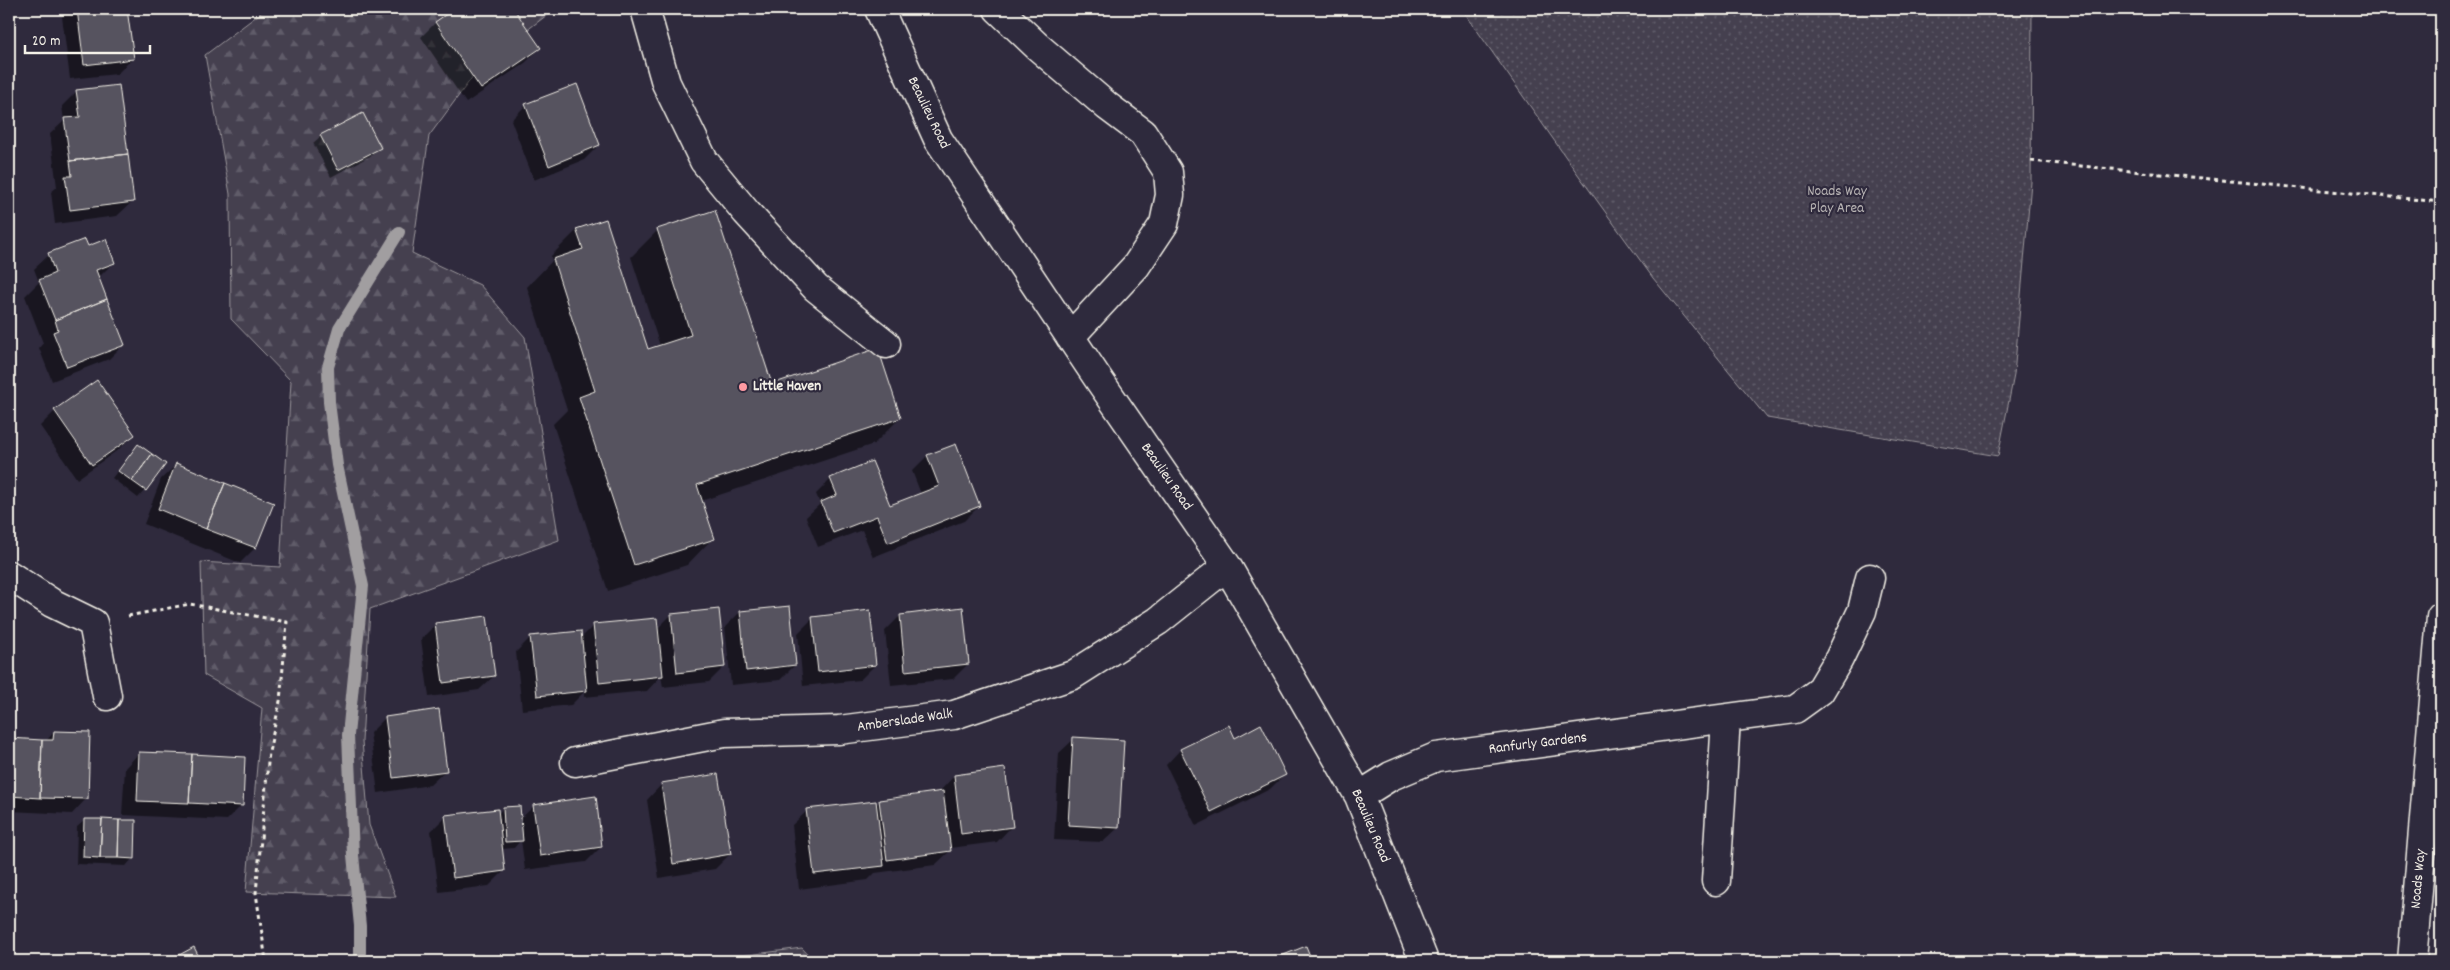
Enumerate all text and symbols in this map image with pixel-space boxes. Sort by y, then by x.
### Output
scale bar [25,22,150,54]
text: 20 m [32,31,60,53]
street label: Beaulieu Road [901,73,955,153]
park label: Noads Way Play Area [1807,181,1868,220]
place label: Little Haven [753,376,821,398]
marker: Little Haven [737,381,749,393]
street label: Beaulieu Road [1135,439,1197,515]
street label: Amberslade Walk [856,703,954,739]
street label: Ranfurly Gardens [1488,727,1588,761]
street label: Beaulieu Road [1345,786,1395,866]
street label: Noads Way [2405,847,2433,910]

